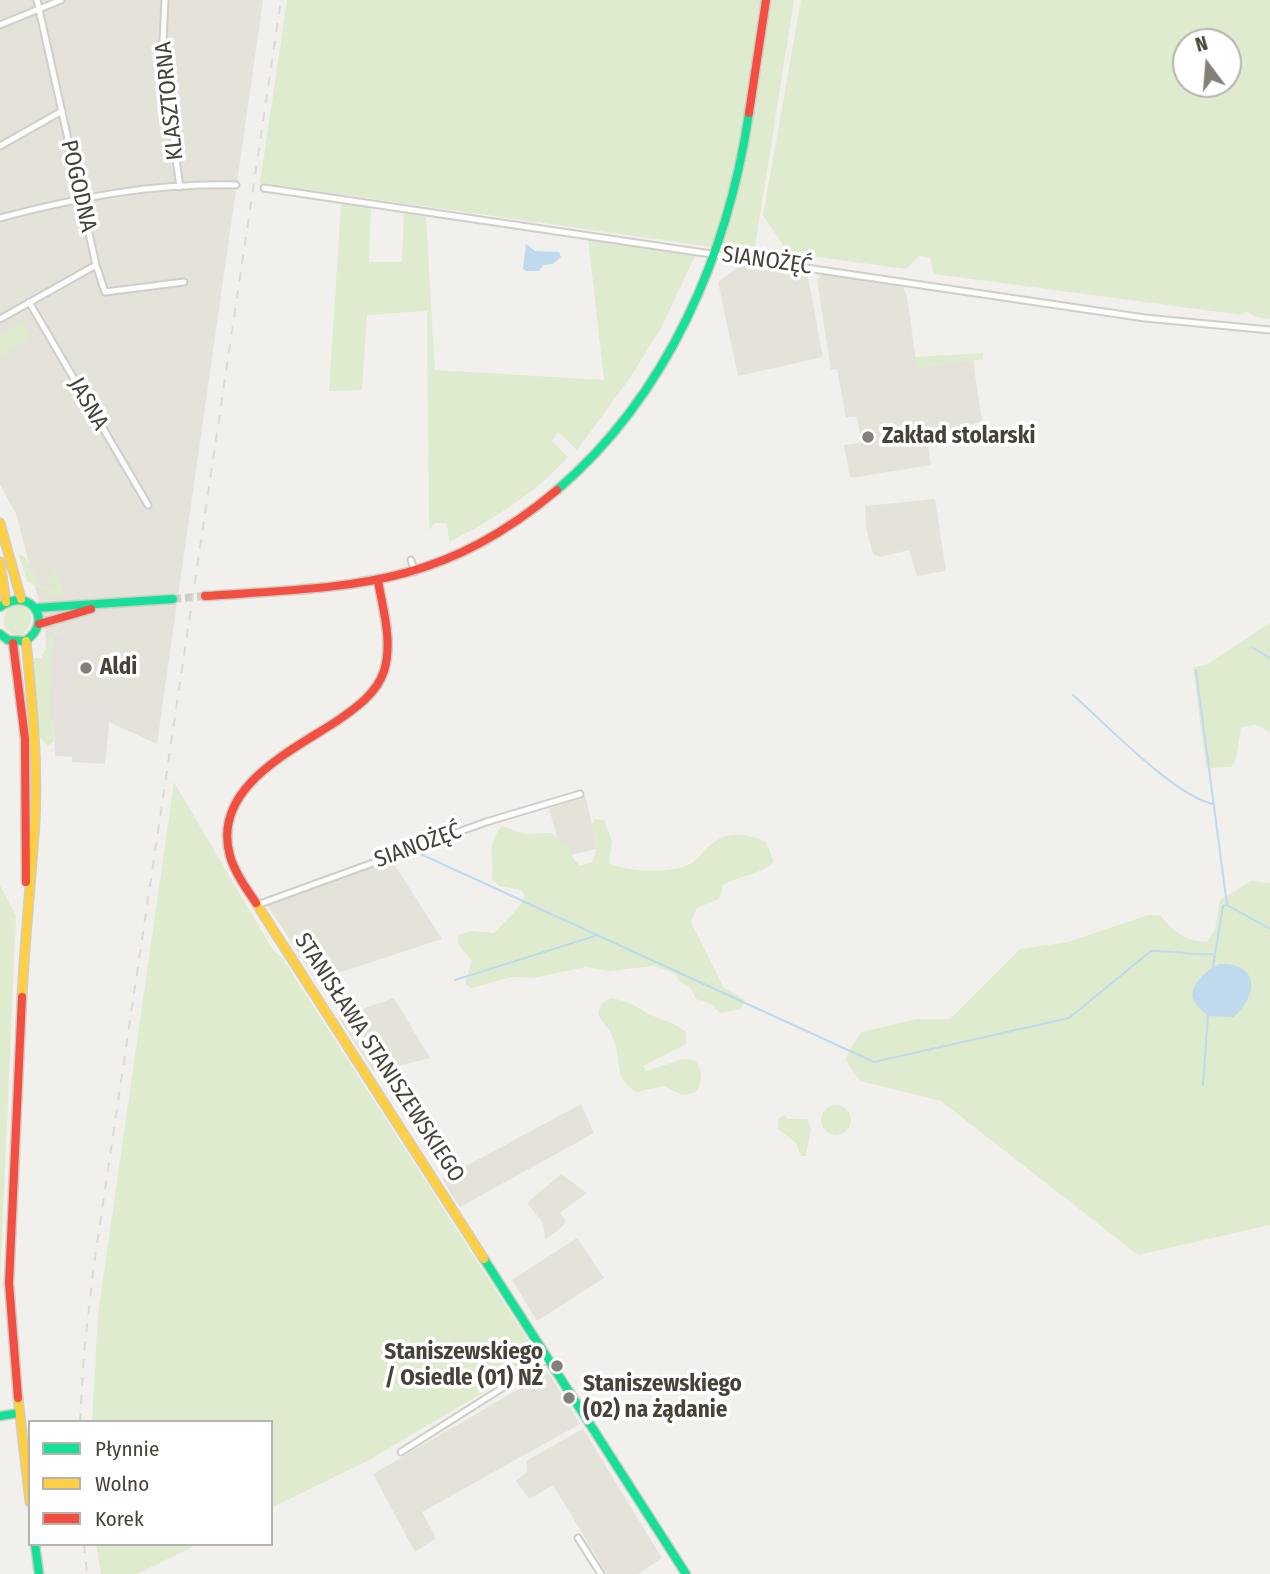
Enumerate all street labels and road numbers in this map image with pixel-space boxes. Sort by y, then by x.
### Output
street label: KLASZTORNA [150,40,190,162]
street label: POGODNA [54,137,102,235]
street label: SIANOŻĘĆ [720,241,814,281]
street label: JASNA [62,373,114,435]
street label: SIANOŻĘĆ [371,818,465,874]
street label: STANISŁAWA STANISZEWSKIEGO [288,928,470,1188]

